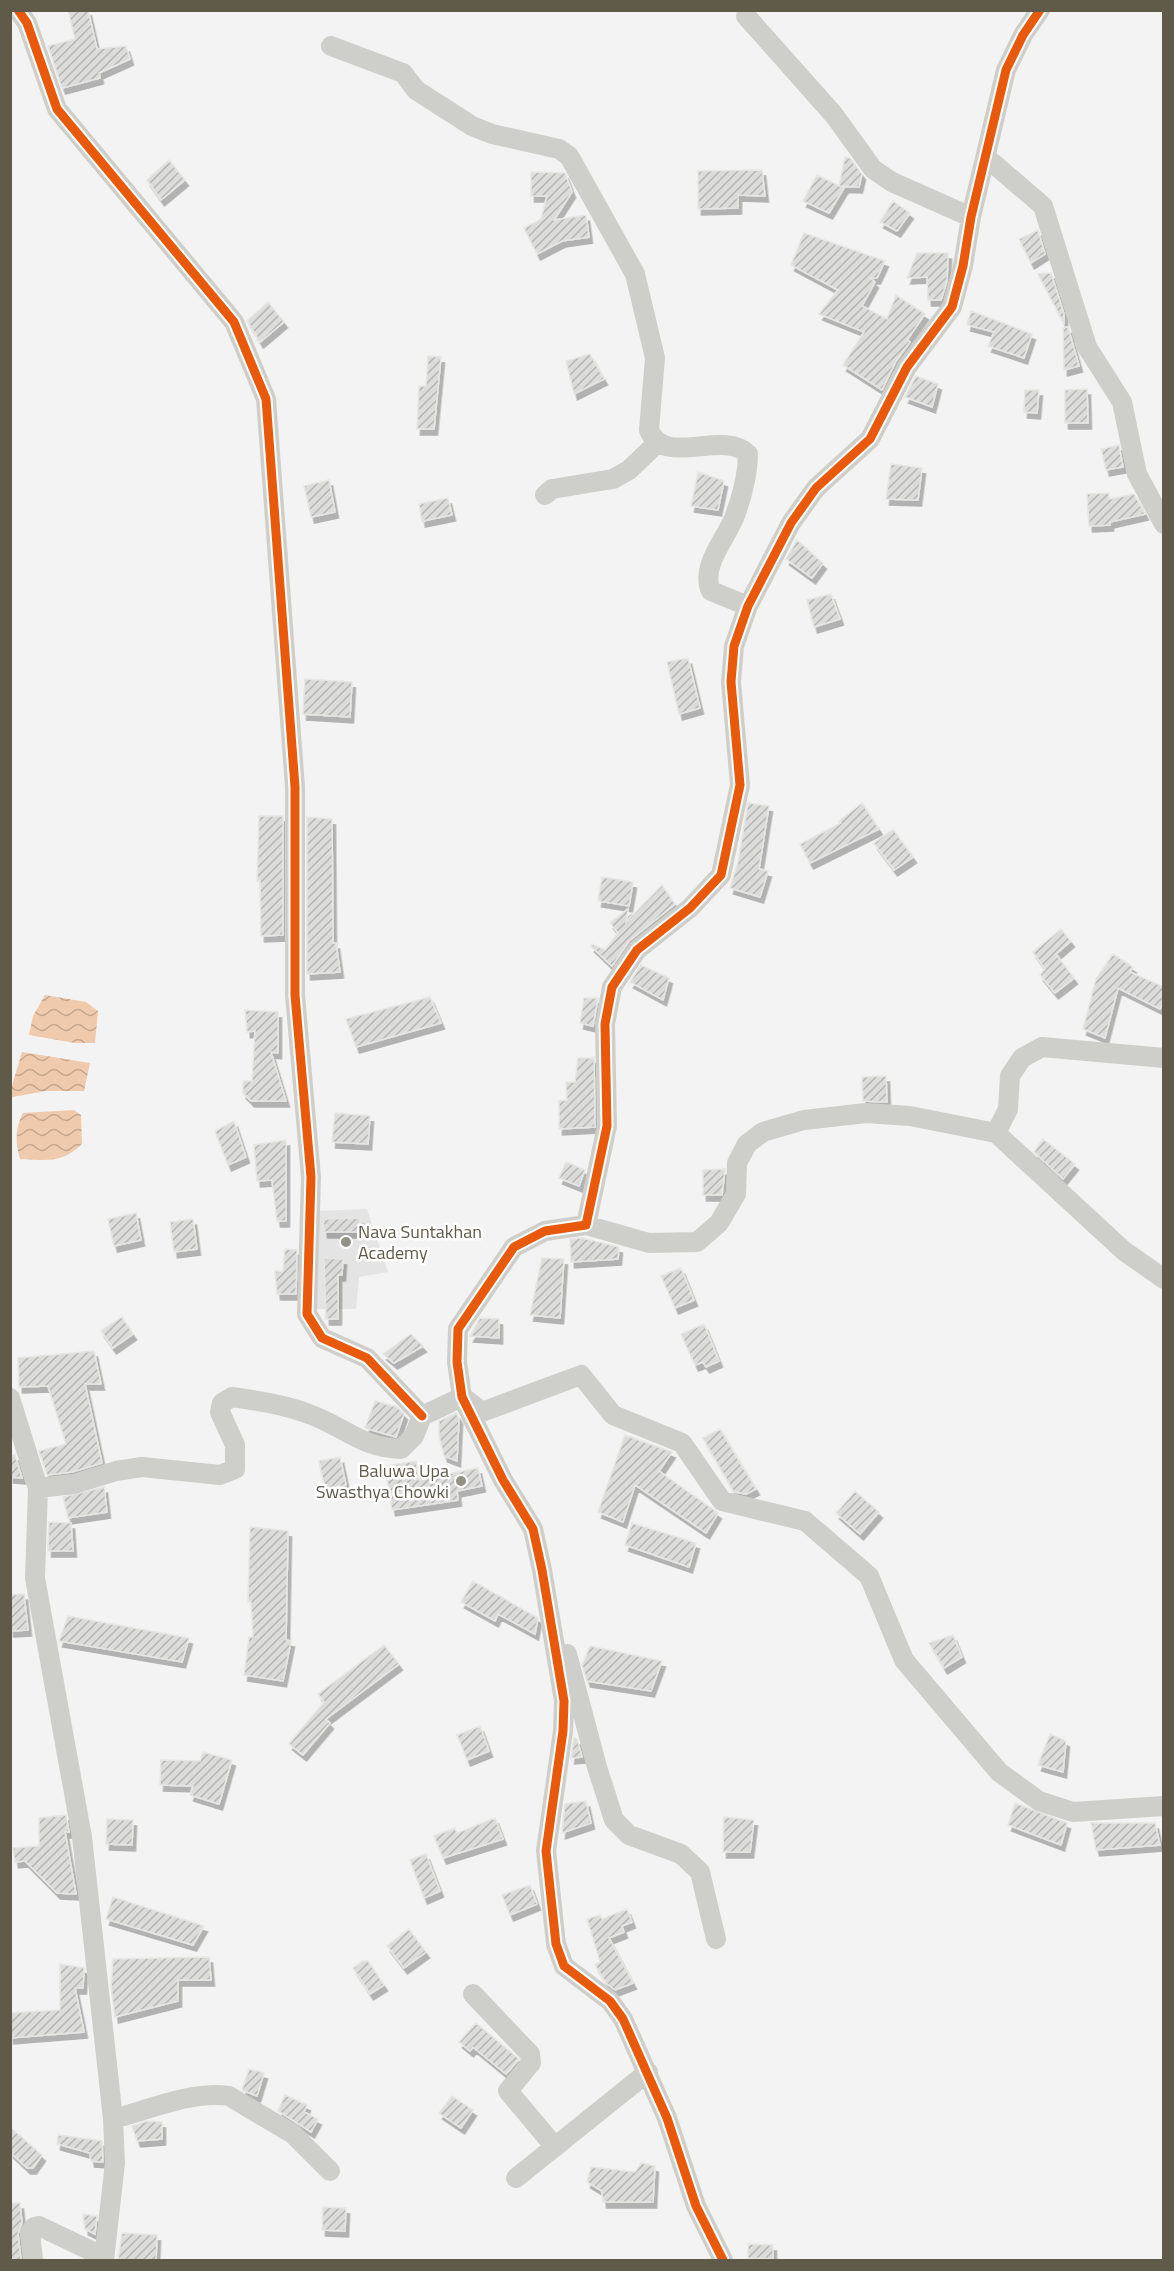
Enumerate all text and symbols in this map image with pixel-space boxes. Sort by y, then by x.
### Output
place label: Nava Suntakhan Academy [358,1218,482,1266]
marker: Nava Suntakhan Academy [339,1235,353,1249]
place label: Baluwa Upa Swasthya Chowki [316,1457,449,1505]
marker: Baluwa Upa Swasthya Chowki [454,1474,468,1488]

